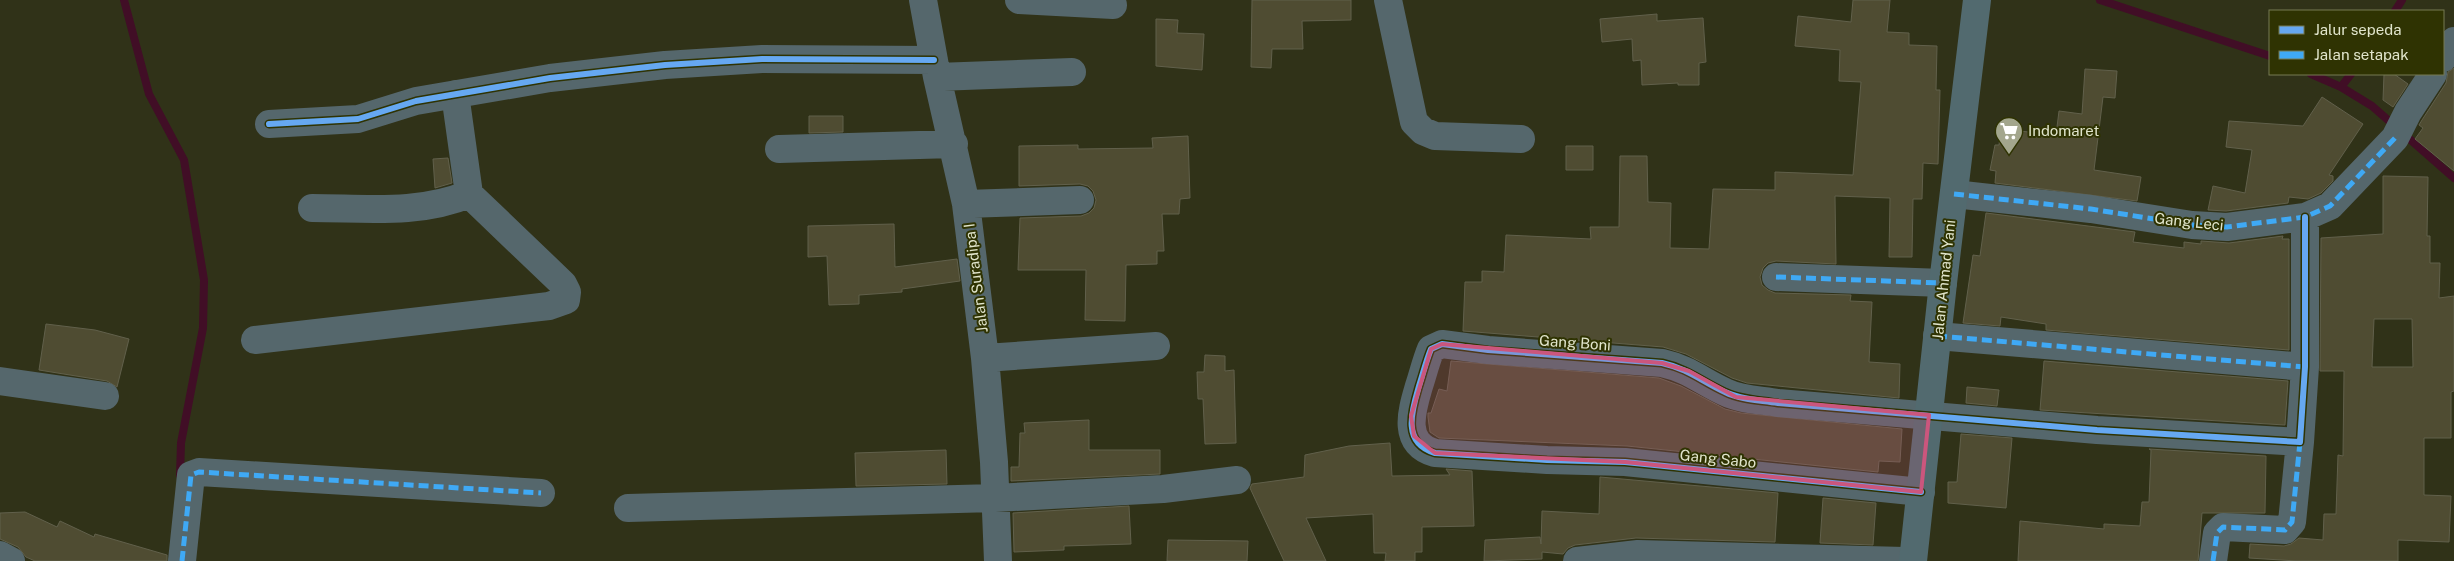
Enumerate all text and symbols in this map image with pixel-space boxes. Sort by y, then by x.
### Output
legend [2269,10,2444,75]
text: Jalur sepeda [2314,21,2402,38]
text: Jalan setapak [2314,46,2409,63]
supermarket icon: Indomaret [1994,116,2024,155]
place label: Indomaret [2028,122,2099,139]
street label: Gang Leci [2154,209,2225,234]
street label: Jalan Ahmad Yani [1929,219,1958,341]
street label: Jalan Suradipa I [960,223,991,334]
street label: Gang Boni [1539,332,1611,353]
street label: Gang Sabo [1679,446,1757,471]

